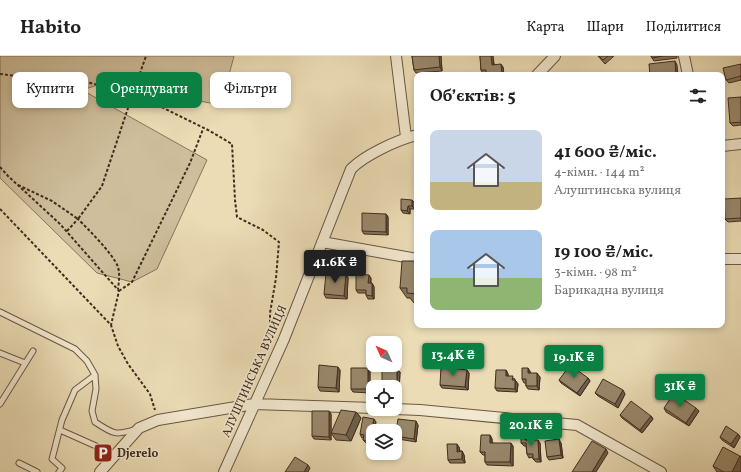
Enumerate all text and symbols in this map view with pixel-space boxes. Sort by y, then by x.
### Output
text: Habito [20,15,81,41]
text: Карта [527,18,565,37]
text: Шари [587,18,624,37]
text: Поділитися [646,18,721,37]
chip: Купити [12,72,88,108]
chip: Орендувати [96,72,202,108]
chip: Фільтри [210,72,291,108]
text: Об’єктів: 5 [430,85,516,108]
icon: filters [687,85,709,107]
text: 41 600 ₴/міс. [554,141,657,164]
icon: home [462,146,510,194]
text: 4-кімн. · 144 m² [554,164,645,182]
text: Алуштинська вулиця [554,182,681,200]
text: 19 100 ₴/міс. [554,241,653,264]
icon: home [462,246,510,294]
pin: 41.6K ₴ [298,250,372,284]
text: 41.6K ₴ [313,254,357,272]
text: 3-кімн. · 98 m² [554,264,637,282]
text: Барикадна вулиця [554,282,664,300]
street label: АЛУШТИНСЬКА ВУЛИЦЯ [218,303,291,440]
north arrow [366,336,402,372]
map controls [366,336,402,460]
pin: 13.4K ₴ [416,343,490,377]
pin: 19.1K ₴ [537,345,611,379]
text: 13.4K ₴ [431,347,475,365]
text: 19.1K ₴ [553,349,595,367]
pin: 31K ₴ [652,374,708,408]
text: 31K ₴ [664,378,696,396]
button: locate [366,380,402,416]
pin: 20.1K ₴ [494,413,568,447]
text: 20.1K ₴ [509,417,553,435]
button: layers [366,424,402,460]
parking icon: Djerelo [92,442,114,464]
place label: Djerelo [117,446,159,462]

